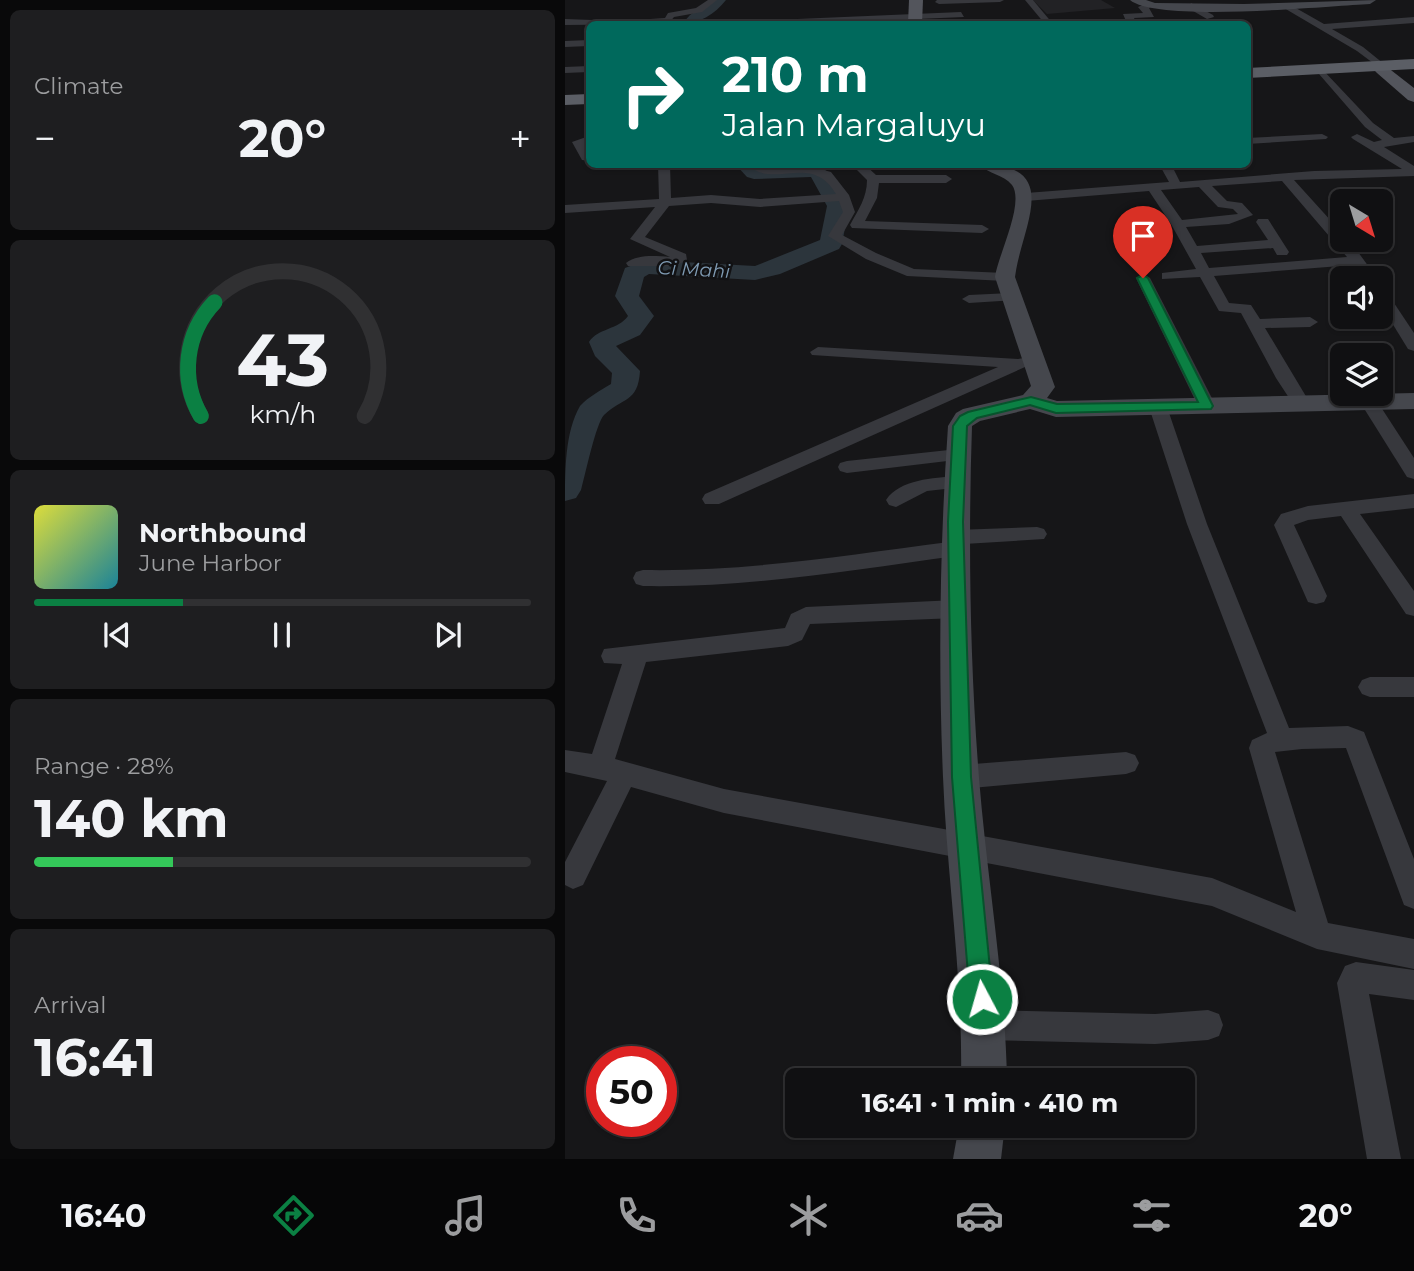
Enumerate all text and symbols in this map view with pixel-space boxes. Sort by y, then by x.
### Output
text: 210 m [722,45,869,104]
icon: right [607,49,698,140]
text: Climate [34,72,123,100]
text: Jalan Margaluyu [722,105,986,144]
text: 20° [239,107,326,170]
text: − [34,115,56,162]
text: + [509,115,531,162]
north arrow [1330,189,1393,252]
map controls [1330,189,1393,406]
pin [1113,206,1173,278]
icon: arrive [1124,217,1162,255]
water label: Ci Mahi [657,256,732,283]
button: sound [1330,266,1393,329]
text: 43 [236,316,329,404]
button: layers [1330,343,1393,406]
text: km/h [249,398,316,428]
text: Northbound [139,517,307,549]
text: June Harbor [139,549,282,577]
icon: previous [98,616,136,654]
icon: pause [263,616,301,654]
icon: next [429,616,467,654]
text: Range · 28% [34,752,174,780]
text: 140 km [34,787,229,850]
position arrow [945,962,1019,1036]
text: Arrival [34,991,107,1019]
text: 16:41 [34,1026,156,1089]
speed limit sign: 50 [586,1046,677,1137]
text: 16:41 · 1 min · 410 m [862,1087,1118,1119]
icon: directions [269,1191,318,1240]
icon: music [441,1191,490,1240]
icon: phone [612,1191,661,1240]
icon: climate [784,1191,833,1240]
icon: car [955,1191,1004,1240]
icon: filters [1127,1191,1176,1240]
text: 16:40 [61,1196,146,1235]
text: 20° [1299,1196,1353,1235]

